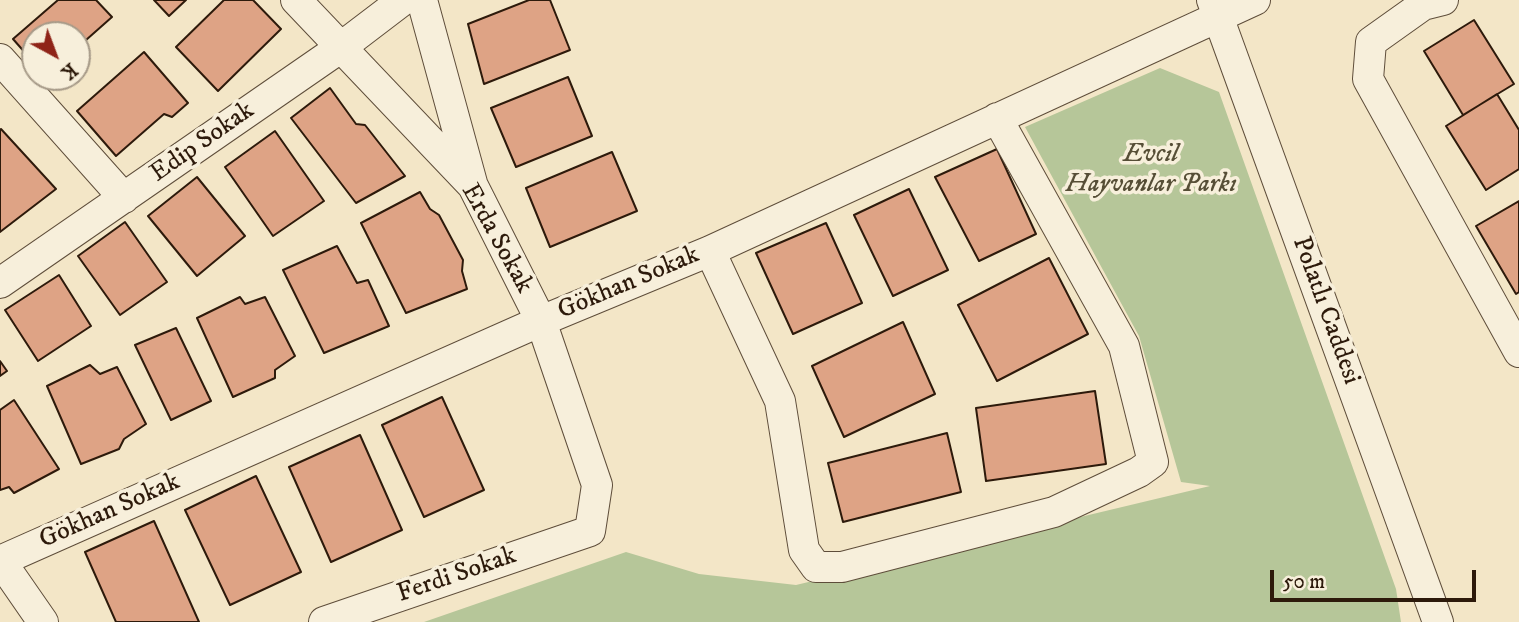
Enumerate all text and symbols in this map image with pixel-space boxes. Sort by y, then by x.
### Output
north arrow [21,21,91,91]
text: K [56,58,81,84]
street label: Edip Sokak [145,96,261,190]
park label: Evcil Hayvanlar Parkı [1065,140,1237,202]
street label: Erda Sokak [453,179,539,299]
street label: Polatlı Caddesi [1284,233,1366,389]
street label: Gökhan Sokak [554,240,704,328]
street label: Gökhan Sokak [35,467,185,557]
street label: Ferdi Sokak [393,541,521,611]
scale bar [1274,556,1480,600]
text: 50 m [1283,569,1325,595]

